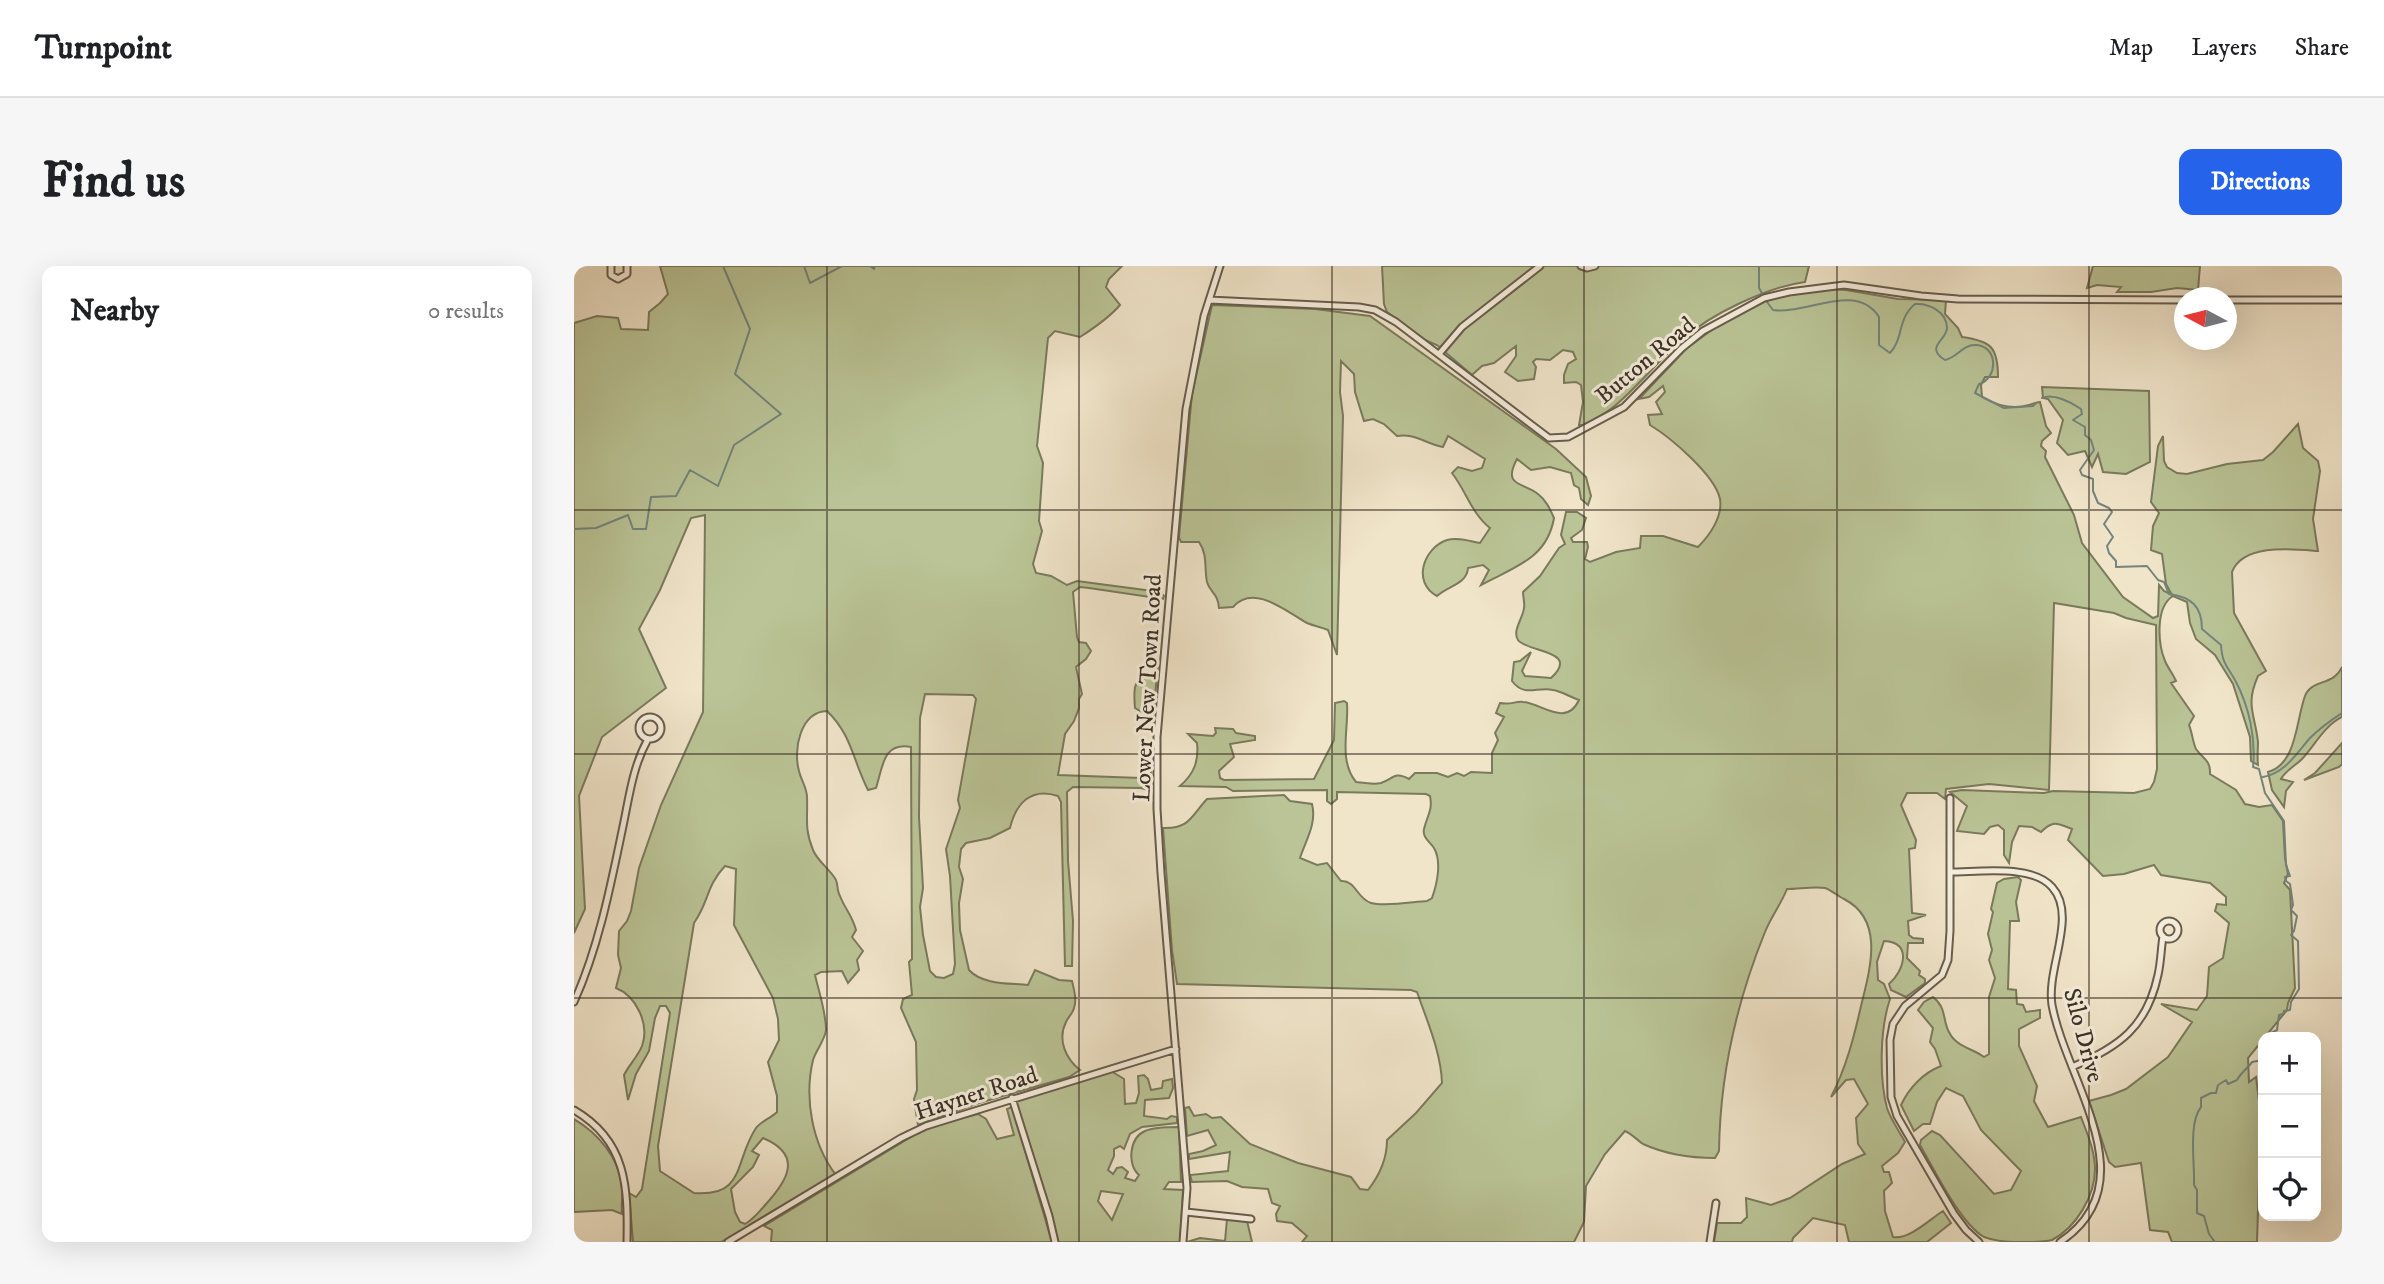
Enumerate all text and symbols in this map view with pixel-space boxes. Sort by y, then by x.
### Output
text: Turnpoint [35,28,172,69]
text: Map [2109,33,2153,63]
text: Layers [2191,33,2257,63]
text: Share [2295,33,2349,63]
button: Directions [2179,149,2342,215]
text: Find us [42,151,185,213]
north arrow [2174,287,2237,350]
text: Nearby [70,293,159,330]
text: 0 results [428,297,504,326]
street label: Button Road [1590,310,1702,411]
street label: Lower New Town Road [1127,573,1169,803]
street label: Silo Drive [2056,985,2110,1086]
map controls [2258,1032,2321,1221]
button: + [2258,1032,2321,1095]
street label: Hayner Road [911,1060,1042,1128]
button: − [2258,1095,2321,1158]
button: locate [2258,1158,2321,1221]

